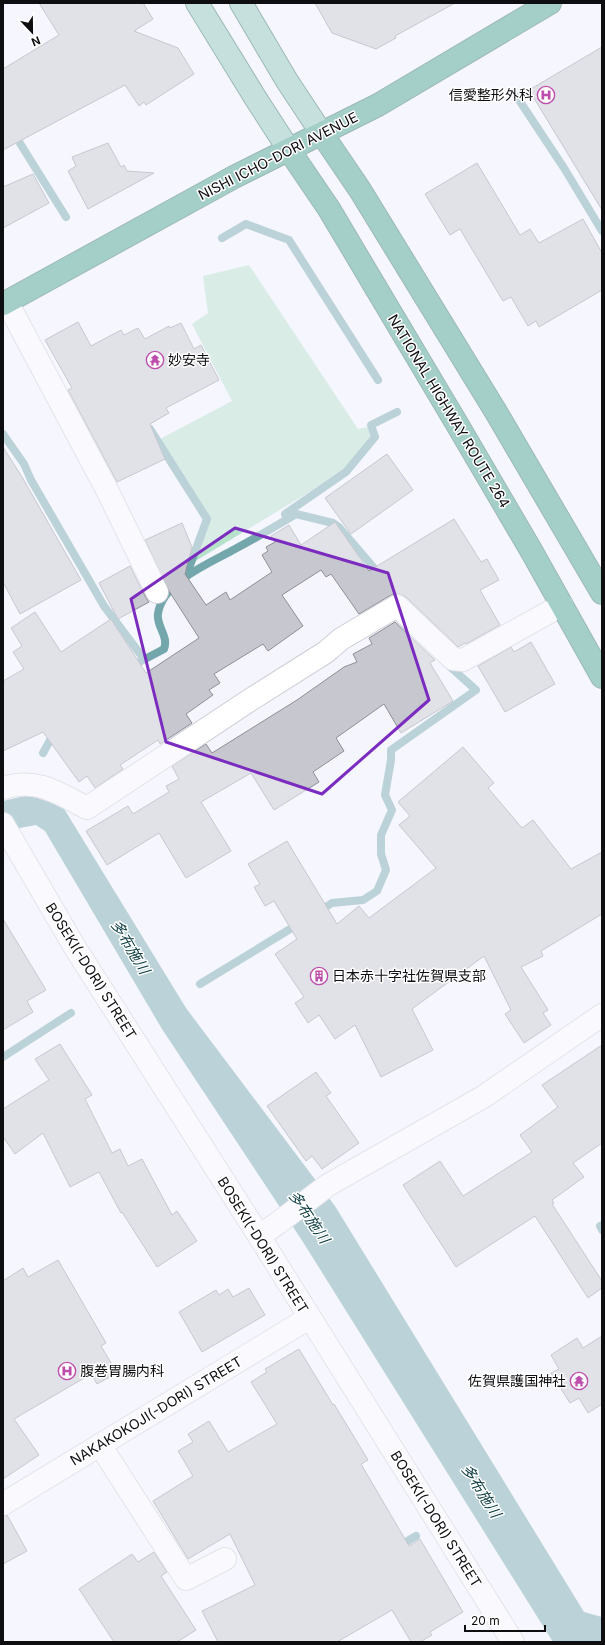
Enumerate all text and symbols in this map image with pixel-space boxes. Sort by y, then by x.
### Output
north arrow [12,12,52,52]
text: N [29,33,42,49]
hospital icon: 信愛整形外科 [536,85,556,105]
place label: 信愛整形外科 [449,86,533,103]
street label: NISHI ICHO-DORI AVENUE [195,108,360,203]
street label: NATIONAL HIGHWAY ROUTE 264 [385,311,514,510]
temple icon: 妙安寺 [145,350,165,370]
place label: 妙安寺 [168,351,210,368]
street label: BOSEKI(-DORI) STREET [42,899,140,1042]
water label: 多布施川 [107,916,155,979]
building icon: 日本赤十字社佐賀県支部 [309,966,329,986]
place label: 日本赤十字社佐賀県支部 [332,967,486,984]
street label: BOSEKI(-DORI) STREET [214,1173,312,1316]
water label: 多布施川 [285,1187,335,1249]
street label: NAKAKOKOJI(-DORI) STREET [67,1352,245,1469]
hospital icon: 腹巻胃腸内科 [57,1361,77,1381]
place label: 腹巻胃腸内科 [80,1362,164,1379]
temple icon: 佐賀県護国神社 [569,1371,589,1391]
place label: 佐賀県護国神社 [468,1372,566,1389]
street label: BOSEKI(-DORI) STREET [387,1447,485,1590]
water label: 多布施川 [457,1460,506,1523]
scale bar [465,1607,545,1633]
text: 20 m [471,1613,500,1628]

